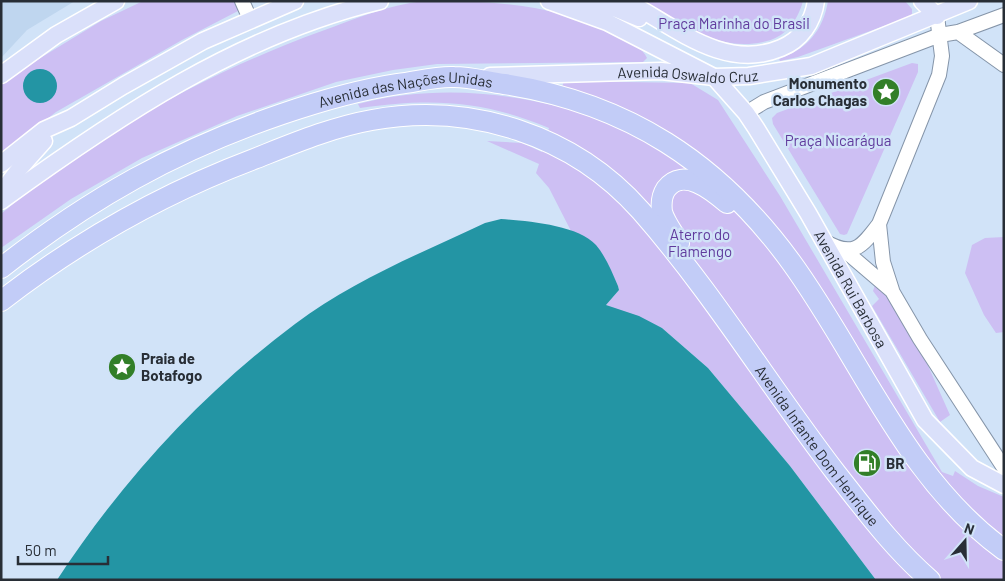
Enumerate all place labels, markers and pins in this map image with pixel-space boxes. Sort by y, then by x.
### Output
place label: Monumento Carlos Chagas [773,74,867,109]
place icon: Monumento Carlos Chagas [871,77,901,107]
place label: Praia de Botafogo [141,349,202,384]
place icon: Praia de Botafogo [107,352,137,382]
fuel station icon: BR [852,448,882,478]
place label: BR [886,454,905,472]

